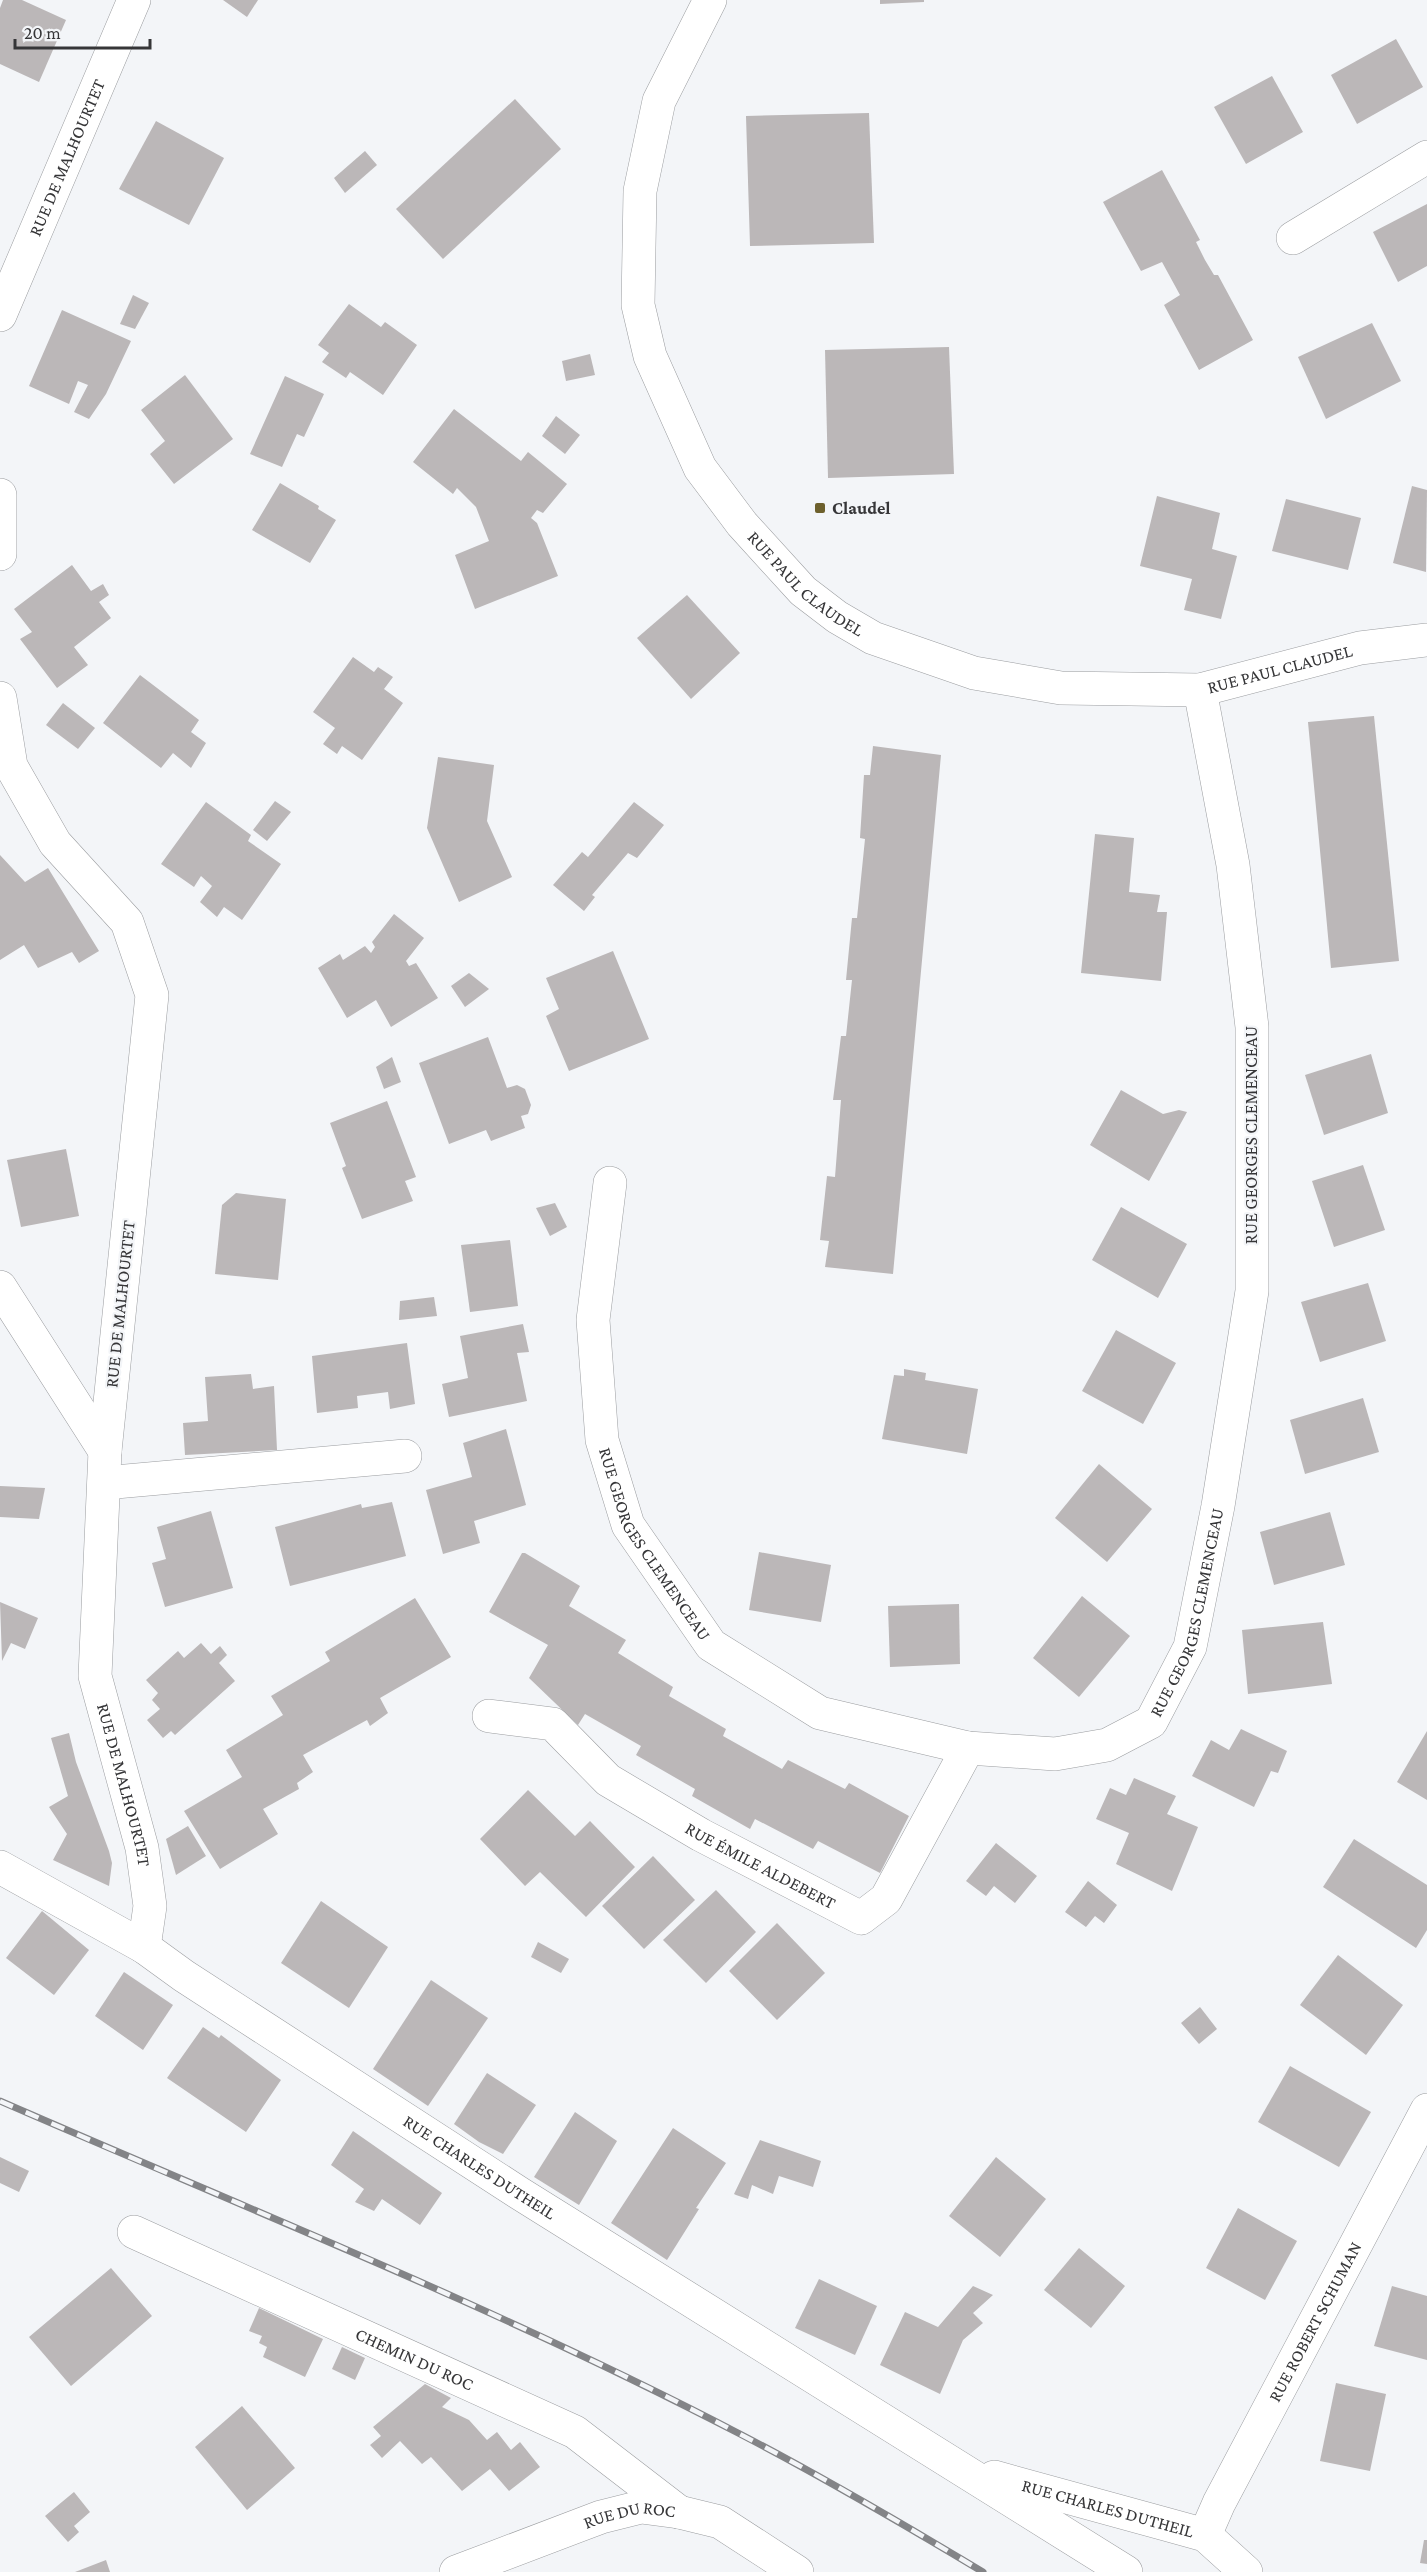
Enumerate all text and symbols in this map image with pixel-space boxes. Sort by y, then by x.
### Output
scale bar [15,12,150,50]
text: 20 m [24,23,61,43]
street label: RUE DE MALHOURTET [25,76,109,239]
place label: Claudel [832,498,891,518]
marker: Claudel [813,501,827,515]
street label: RUE PAUL CLAUDEL [744,527,867,640]
street label: RUE PAUL CLAUDEL [1205,640,1355,698]
street label: RUE GEORGES CLEMENCEAU [1241,1026,1261,1244]
street label: RUE DE MALHOURTET [101,1219,139,1389]
street label: RUE GEORGES CLEMENCEAU [595,1445,715,1644]
street label: RUE GEORGES CLEMENCEAU [1146,1506,1227,1720]
street label: RUE DE MALHOURTET [93,1701,154,1868]
street label: RUE ÉMILE ALDEBERT [682,1818,839,1913]
street label: RUE CHARLES DUTHEIL [400,2111,559,2223]
street label: RUE ROBERT SCHUMAN [1264,2238,1366,2405]
street label: CHEMIN DU ROC [352,2324,477,2395]
street label: RUE CHARLES DUTHEIL [1020,2475,1196,2541]
street label: RUE DU ROC [581,2497,677,2533]

